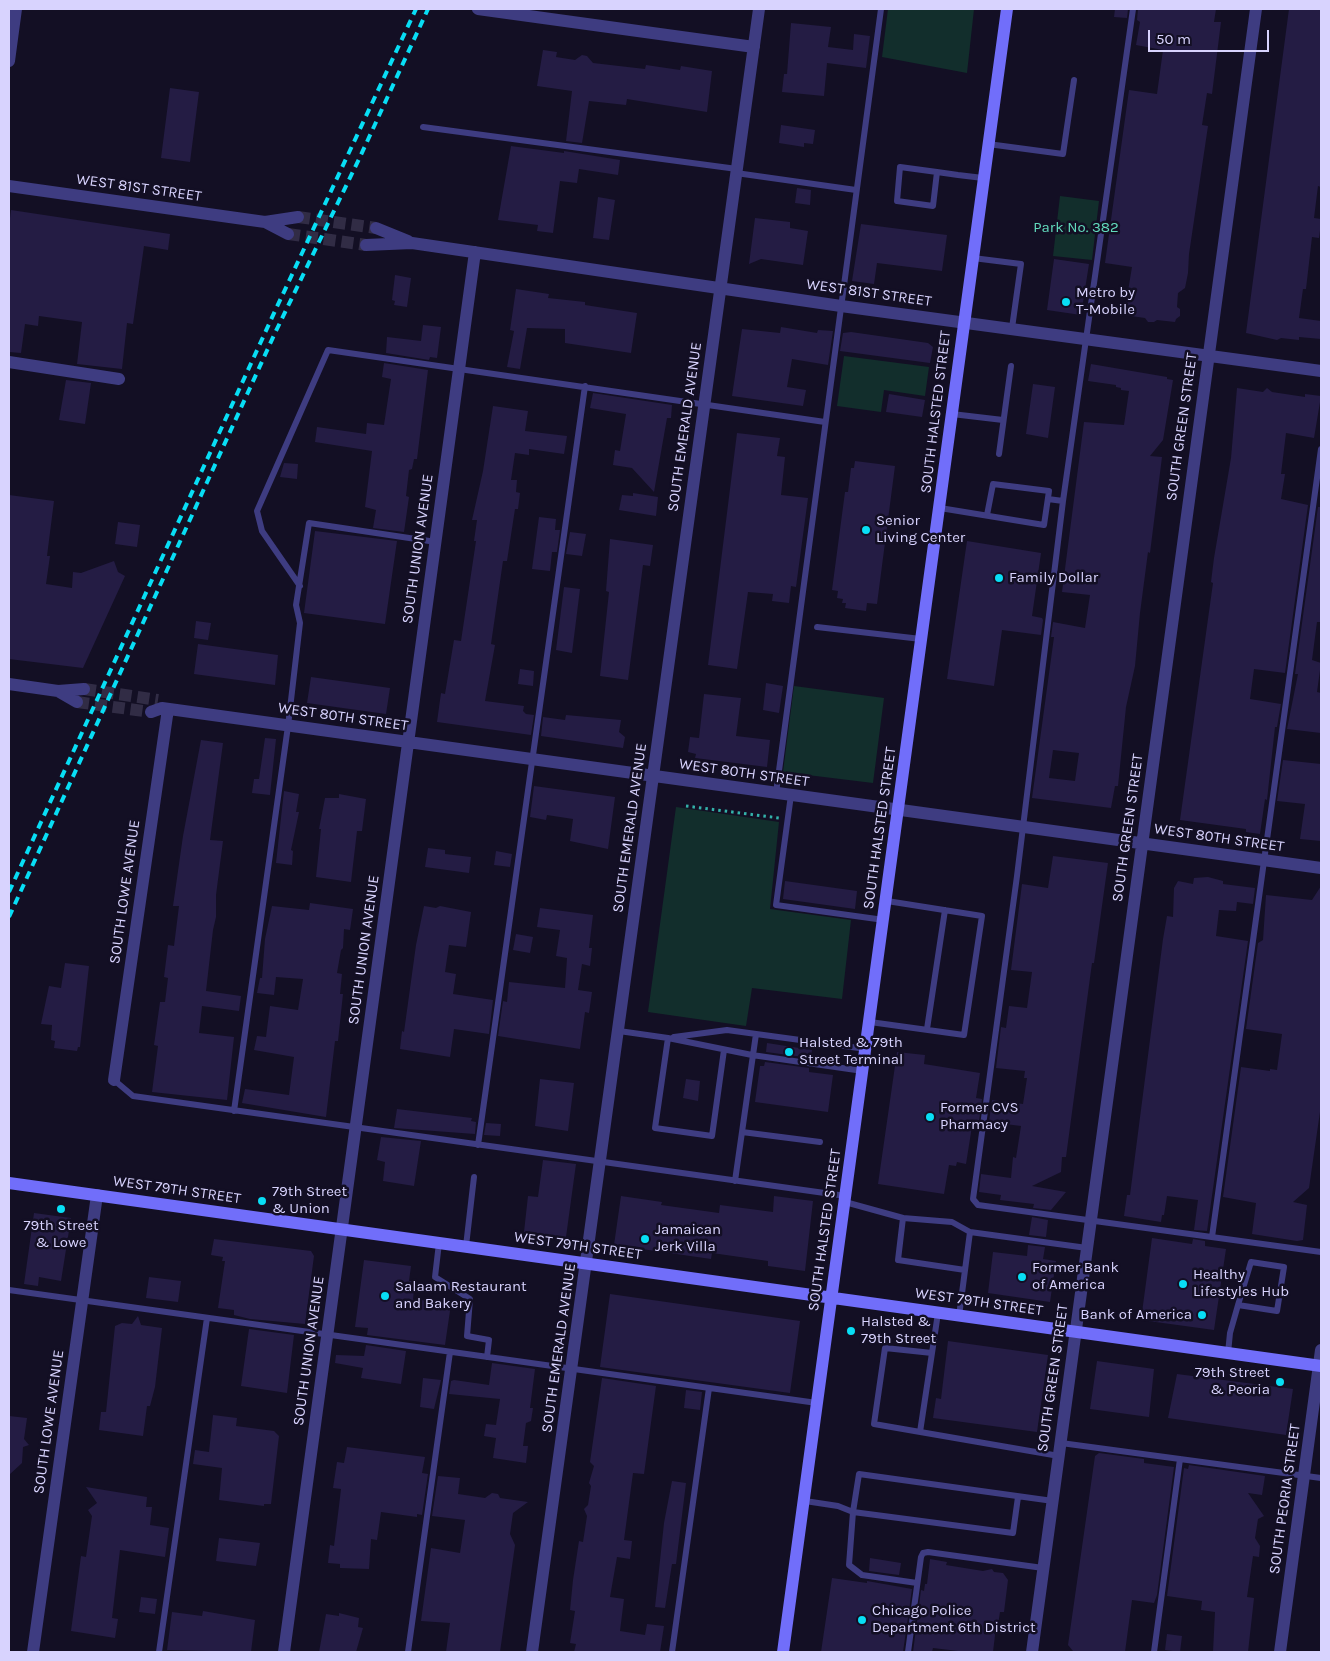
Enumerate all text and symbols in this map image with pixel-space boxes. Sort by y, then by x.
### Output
scale bar [1150,20,1271,52]
text: 50 m [1156,30,1191,48]
street label: WEST 81ST STREET [75,170,203,206]
park label: Park No. 382 [1033,219,1119,237]
street label: WEST 81ST STREET [805,275,933,311]
place label: Metro by T-Mobile [1076,284,1135,319]
marker: Metro by T-Mobile [1060,296,1072,308]
street label: SOUTH HALSTED STREET [917,330,955,494]
street label: SOUTH EMERALD AVENUE [664,341,706,513]
street label: SOUTH GREEN STREET [1163,352,1201,502]
street label: SOUTH UNION AVENUE [399,473,437,625]
place label: Senior Living Center [876,512,965,547]
marker: Senior Living Center [860,524,872,536]
place label: Family Dollar [1009,569,1098,587]
marker: Family Dollar [993,572,1005,584]
street label: WEST 80TH STREET [277,699,409,735]
street label: SOUTH EMERALD AVENUE [609,742,651,914]
street label: SOUTH HALSTED STREET [860,746,900,910]
street label: SOUTH GREEN STREET [1109,753,1147,903]
street label: WEST 80TH STREET [678,755,810,791]
street label: SOUTH LOWE AVENUE [106,819,144,965]
street label: WEST 80TH STREET [1153,820,1285,856]
street label: SOUTH UNION AVENUE [345,874,383,1026]
place label: Halsted & 79th Street Terminal [799,1034,903,1069]
marker: Halsted & 79th Street Terminal [783,1046,795,1058]
place label: Former CVS Pharmacy [940,1099,1018,1134]
marker: Former CVS Pharmacy [924,1111,936,1123]
street label: SOUTH HALSTED STREET [805,1148,845,1312]
street label: WEST 79TH STREET [112,1172,242,1208]
place label: 79th Street & Union [272,1183,347,1218]
marker: 79th Street & Union [256,1195,268,1207]
marker: 79th Street & Lowe [55,1203,67,1215]
place label: 79th Street & Lowe [23,1217,99,1252]
place label: Jamaican Jerk Villa [655,1221,721,1256]
street label: WEST 79TH STREET [513,1228,643,1264]
marker: Jamaican Jerk Villa [639,1233,651,1245]
place label: Former Bank of America [1032,1259,1119,1294]
street label: SOUTH EMERALD AVENUE [538,1262,580,1434]
place label: Healthy Lifestyles Hub [1193,1266,1289,1301]
marker: Former Bank of America [1016,1271,1028,1283]
street label: SOUTH UNION AVENUE [290,1275,328,1427]
place label: Salaam Restaurant and Bakery [395,1278,527,1313]
marker: Healthy Lifestyles Hub [1177,1278,1189,1290]
street label: WEST 79TH STREET [914,1284,1044,1320]
marker: Salaam Restaurant and Bakery [379,1290,391,1302]
street label: SOUTH GREEN STREET [1034,1303,1072,1453]
place label: Bank of America [1080,1306,1192,1324]
marker: Bank of America [1196,1309,1208,1321]
place label: Halsted & 79th Street [861,1313,936,1348]
marker: Halsted & 79th Street [845,1325,857,1337]
street label: SOUTH LOWE AVENUE [30,1349,68,1495]
place label: 79th Street & Peoria [1195,1364,1270,1399]
marker: 79th Street & Peoria [1274,1376,1286,1388]
street label: SOUTH PEORIA STREET [1266,1423,1304,1575]
place label: Chicago Police Department 6th District [872,1602,1036,1637]
marker: Chicago Police Department 6th District [856,1614,868,1626]

